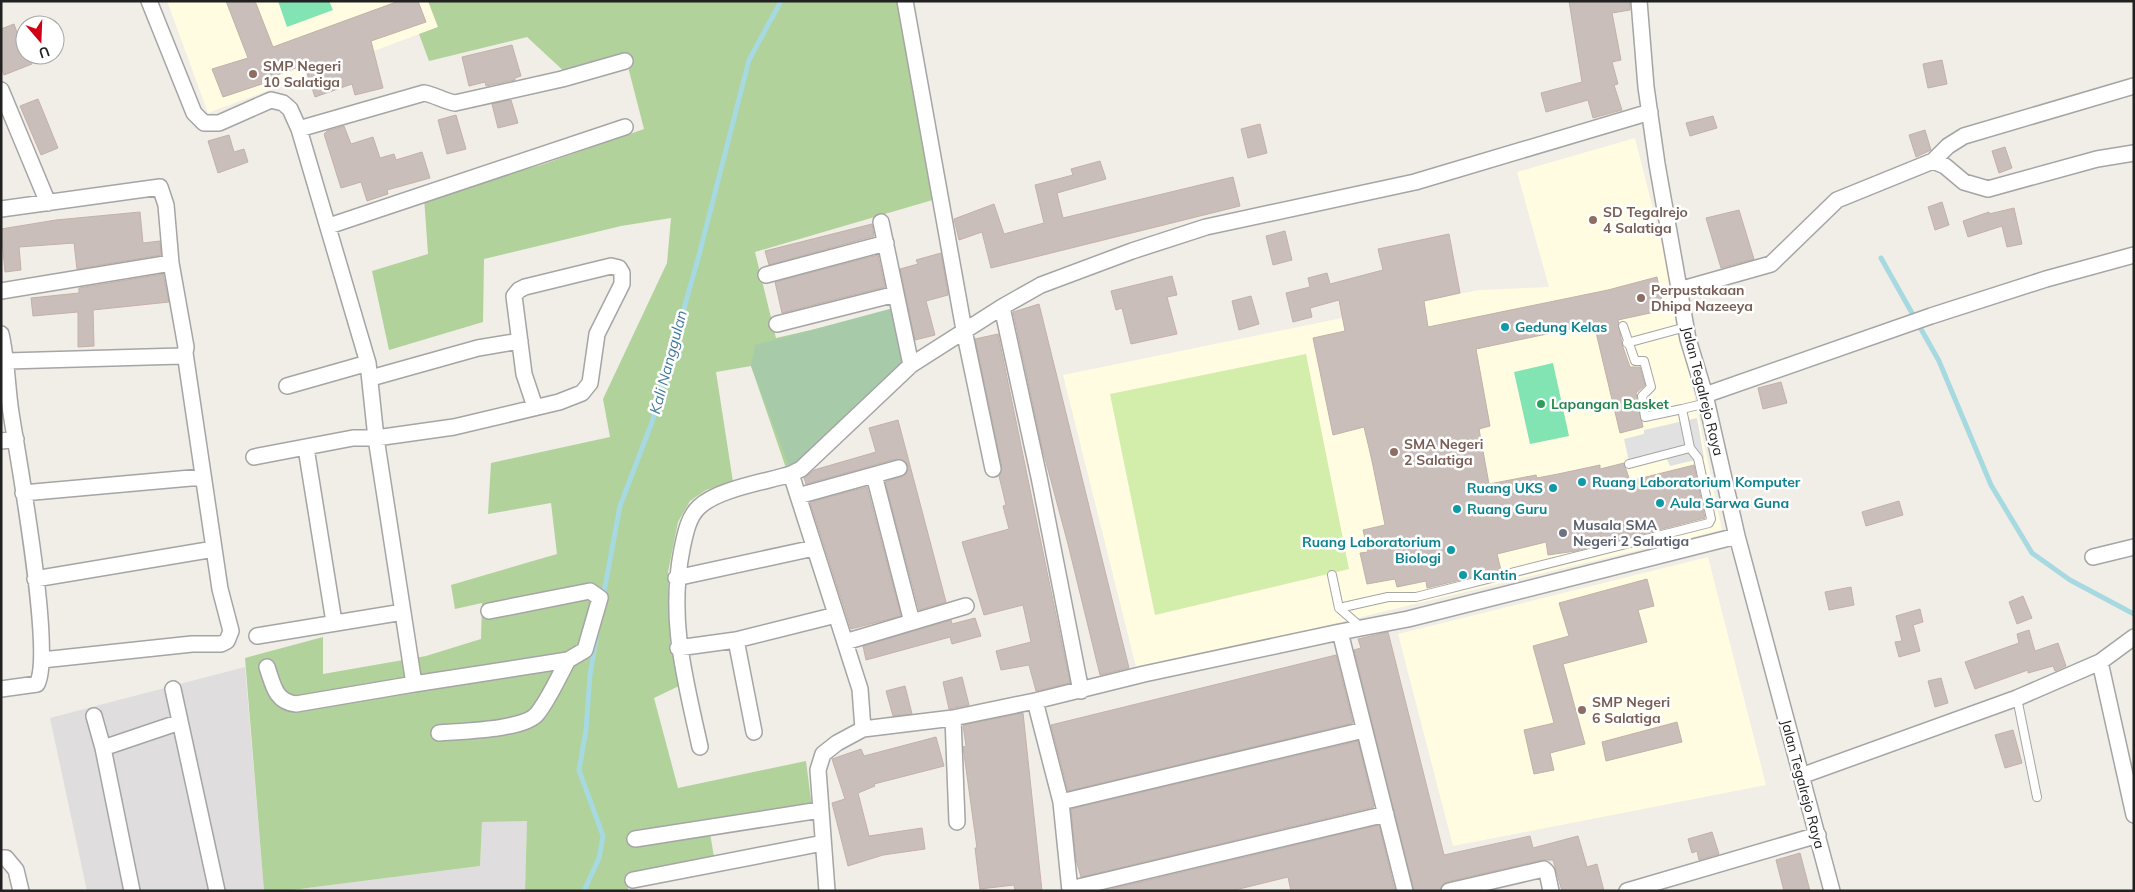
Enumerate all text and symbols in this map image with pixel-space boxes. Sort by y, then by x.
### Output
north arrow [15,15,65,65]
text: U [36,42,52,62]
place label: SMP Negeri 10 Salatiga [263,57,341,91]
marker: SMP Negeri 10 Salatiga [247,68,259,80]
place label: SD Tegalrejo 4 Salatiga [1603,203,1688,237]
marker: SD Tegalrejo 4 Salatiga [1587,214,1599,226]
place label: Perpustakaan Dhipa Nazeeya [1651,281,1753,315]
marker: Perpustakaan Dhipa Nazeeya [1635,292,1647,304]
water label: Kali Nanggulan [645,308,691,416]
place label: Gedung Kelas [1515,318,1607,336]
marker: Gedung Kelas [1499,321,1511,333]
street label: Jalan Tegalrejo Raya [1678,324,1728,458]
place label: Lapangan Basket [1551,395,1670,413]
marker: Lapangan Basket [1535,398,1547,410]
place label: SMA Negeri 2 Salatiga [1404,435,1483,469]
marker: SMA Negeri 2 Salatiga [1388,446,1400,458]
place label: Ruang Laboratorium Komputer [1592,473,1801,491]
marker: Ruang Laboratorium Komputer [1576,476,1588,488]
place label: Ruang UKS [1467,479,1543,497]
marker: Ruang UKS [1547,482,1559,494]
place label: Aula Sarwa Guna [1670,494,1789,512]
marker: Aula Sarwa Guna [1654,497,1666,509]
place label: Ruang Guru [1467,500,1547,518]
marker: Ruang Guru [1451,503,1463,515]
place label: Musala SMA Negeri 2 Salatiga [1573,516,1689,550]
marker: Musala SMA Negeri 2 Salatiga [1557,527,1569,539]
place label: Ruang Laboratorium Biologi [1302,533,1441,567]
marker: Ruang Laboratorium Biologi [1445,544,1457,556]
place label: Kantin [1473,566,1517,584]
marker: Kantin [1457,569,1469,581]
place label: SMP Negeri 6 Salatiga [1592,693,1670,727]
marker: SMP Negeri 6 Salatiga [1576,704,1588,716]
street label: Jalan Tegalrejo Raya [1777,717,1829,851]

